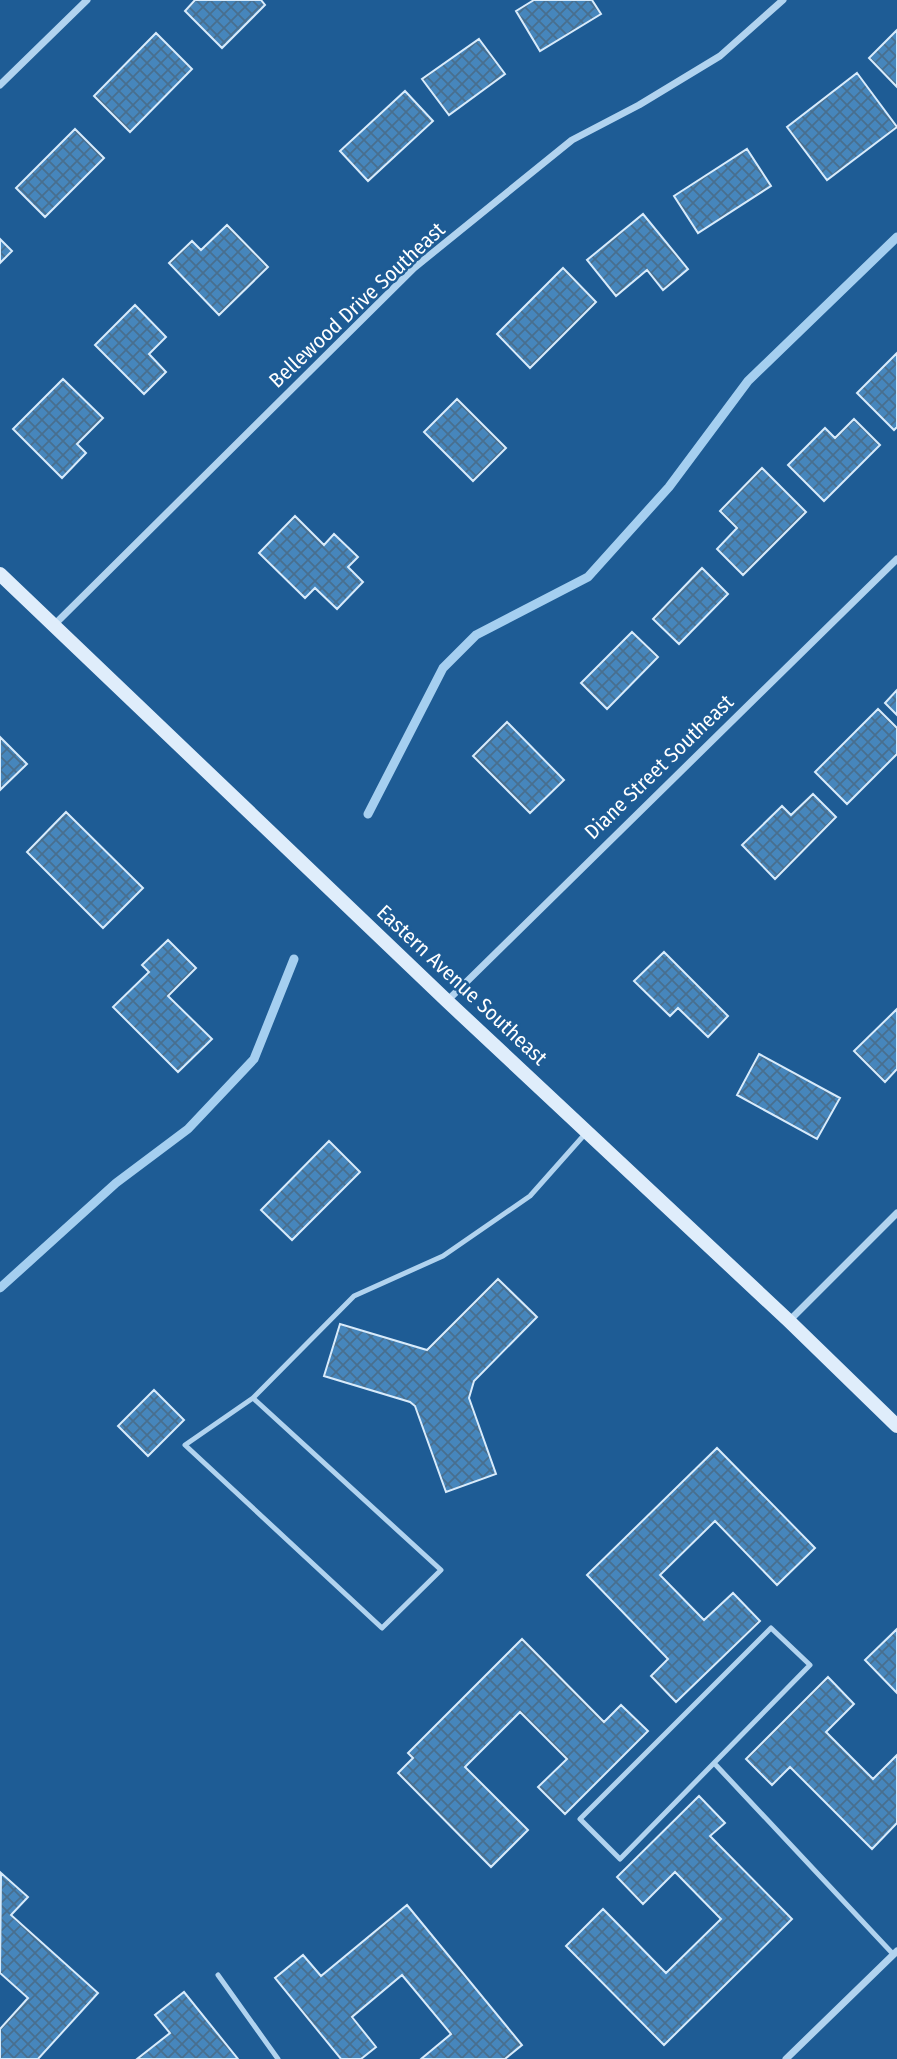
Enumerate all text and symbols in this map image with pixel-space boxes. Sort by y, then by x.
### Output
street label: Bellewood Drive Southeast [264,217,450,393]
street label: Diane Street Southeast [579,689,739,845]
street label: Eastern Avenue Southeast [371,899,553,1071]

